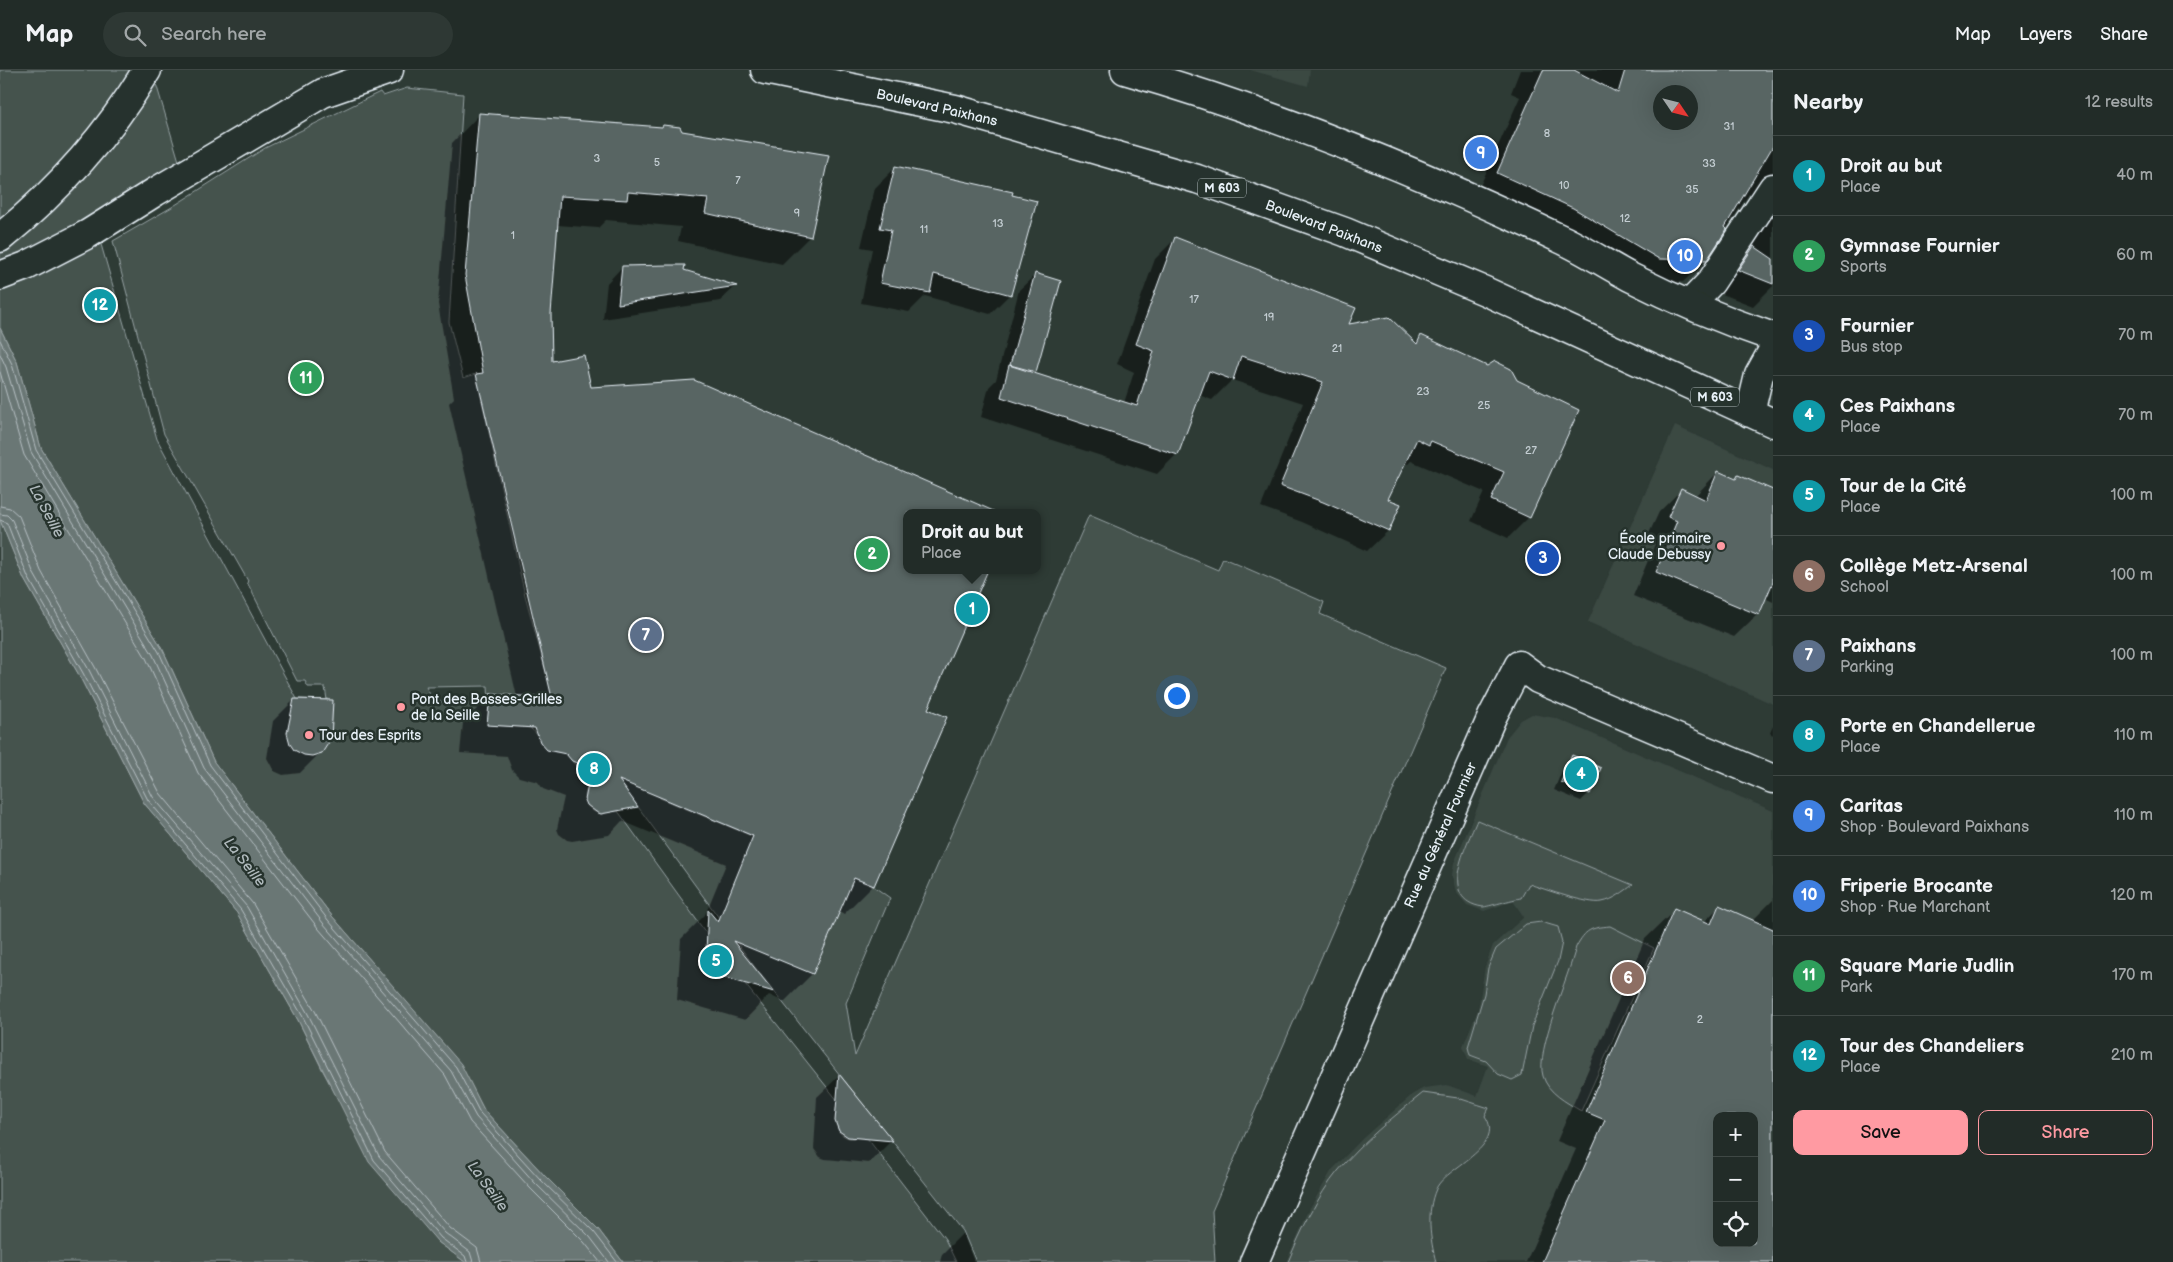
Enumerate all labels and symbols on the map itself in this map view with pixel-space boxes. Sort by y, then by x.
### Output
street label: Boulevard Paixhans [875,85,999,130]
north arrow [1653,85,1698,130]
house number: 31 [1723,120,1735,133]
house number: 8 [1544,127,1550,140]
pin: 9 [1465,134,1497,172]
house number: 3 [594,152,601,165]
house number: 5 [654,156,660,169]
house number: 33 [1702,157,1716,170]
house number: 7 [735,174,741,187]
road number: M 603 [1198,179,1246,198]
house number: 10 [1559,179,1570,192]
house number: 35 [1685,183,1699,196]
street label: Boulevard Paixhans [1263,196,1385,257]
house number: 9 [794,207,800,220]
house number: 12 [1620,212,1631,225]
house number: 13 [992,217,1004,230]
house number: 11 [920,223,928,236]
house number: 1 [511,229,515,242]
pin: 10 [1669,237,1701,275]
pin: 12 [84,286,116,324]
house number: 17 [1189,293,1199,306]
house number: 19 [1264,311,1274,324]
house number: 21 [1332,342,1342,355]
pin: 11 [290,359,322,397]
house number: 23 [1416,385,1430,398]
road number: M 603 [1691,388,1739,407]
house number: 25 [1478,399,1490,412]
house number: 27 [1525,444,1538,457]
water label: La Seille [25,481,69,541]
place label: École primaire Claude Debussy [1608,529,1712,563]
pin: 2 [856,535,888,573]
pin: 3 [1527,539,1559,577]
marker: École primaire Claude Debussy [1715,540,1727,552]
pin: 1 [956,590,988,628]
pin: 7 [630,616,662,654]
your location [1164,683,1190,709]
place label: Pont des Basses-Grilles de la Seille [411,691,562,724]
marker: Pont des Basses-Grilles de la Seille [395,701,407,713]
place label: Tour des Esprits [319,727,421,744]
marker: Tour des Esprits [303,729,315,741]
pin: 8 [578,750,610,788]
pin: 4 [1565,755,1597,793]
street label: Rue du Général Fournier [1401,759,1481,911]
water label: La Seille [219,834,270,891]
pin: 5 [700,942,732,980]
pin: 6 [1612,959,1644,997]
house number: 2 [1697,1013,1704,1026]
water label: La Seille [463,1157,512,1215]

